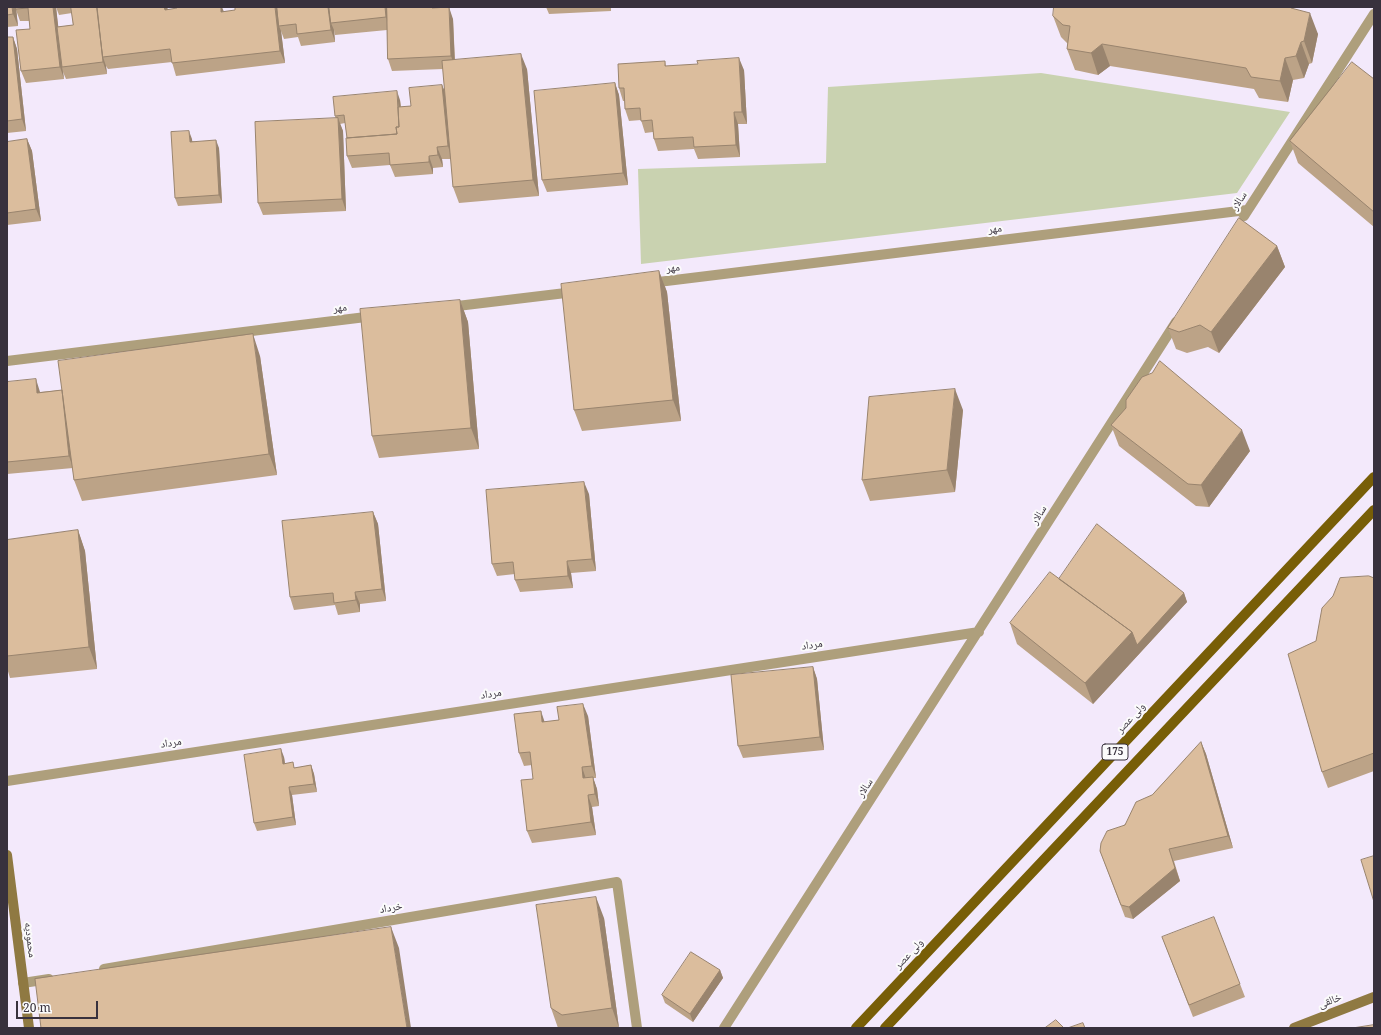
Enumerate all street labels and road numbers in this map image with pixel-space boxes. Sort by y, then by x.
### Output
street label: سالار [1228,189,1250,213]
street label: مهر [987,222,1003,236]
street label: مهر [665,261,681,275]
street label: مهر [332,301,348,315]
street label: سالار [1028,503,1050,527]
street label: مرداد [801,637,823,653]
street label: مرداد [480,686,502,702]
street label: ولی عصر [1114,700,1148,736]
street label: مرداد [160,735,182,751]
road number: 175 [1102,744,1128,760]
street label: سالار [854,776,876,800]
street label: خرداد [378,899,404,917]
street label: محمودیه [21,922,39,958]
street label: ولی عصر [892,936,926,972]
street label: خالقی [1316,991,1344,1011]

